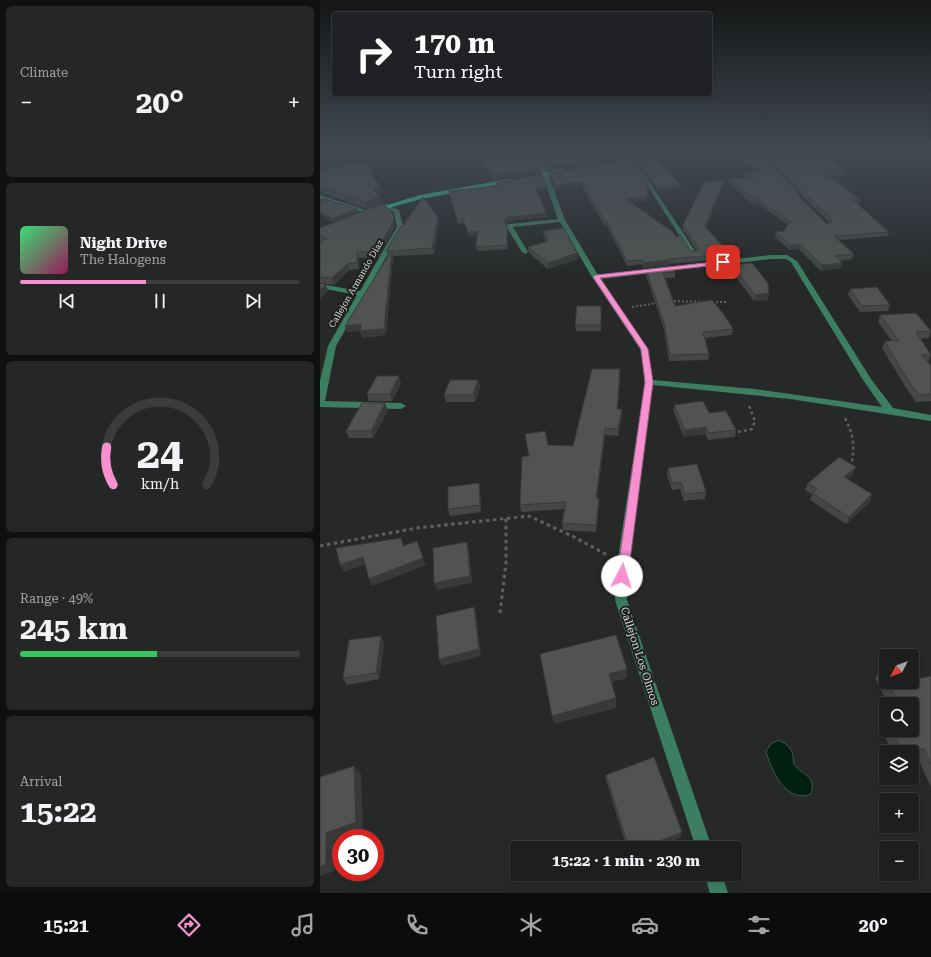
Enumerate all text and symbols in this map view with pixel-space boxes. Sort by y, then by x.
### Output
text: 170 m [414,27,495,60]
icon: right [348,28,400,80]
text: Turn right [414,61,502,82]
text: Climate [20,65,68,80]
text: 20° [136,85,184,120]
text: − [20,90,32,115]
text: + [288,90,300,115]
text: Night Drive [80,234,167,252]
street label: Callejon Armando Diaz [327,238,386,330]
pin [706,245,740,279]
icon: arrive [712,251,734,273]
text: The Halogens [80,252,166,267]
icon: previous [56,290,78,312]
icon: pause [149,290,171,312]
icon: next [242,290,264,312]
text: 24 [137,428,183,477]
text: km/h [141,475,179,491]
position arrow [601,555,643,597]
text: Range · 49% [20,591,93,606]
street label: Callejon Los Olmos [618,605,662,707]
text: 245 km [20,611,128,646]
north arrow [879,649,919,689]
map controls [879,649,919,881]
button: search [879,697,919,737]
button: layers [879,745,919,785]
text: Arrival [20,774,62,789]
button: + [879,793,919,833]
text: 15:22 [20,794,97,829]
speed limit sign: 30 [332,829,384,881]
button: − [879,841,919,881]
text: 15:22 · 1 min · 230 m [552,852,700,870]
icon: directions [175,911,203,939]
icon: music [289,911,317,939]
icon: phone [403,911,431,939]
icon: climate [517,911,545,939]
icon: car [631,911,659,939]
icon: filters [745,911,773,939]
text: 15:21 [43,915,89,936]
text: 20° [859,915,888,936]

